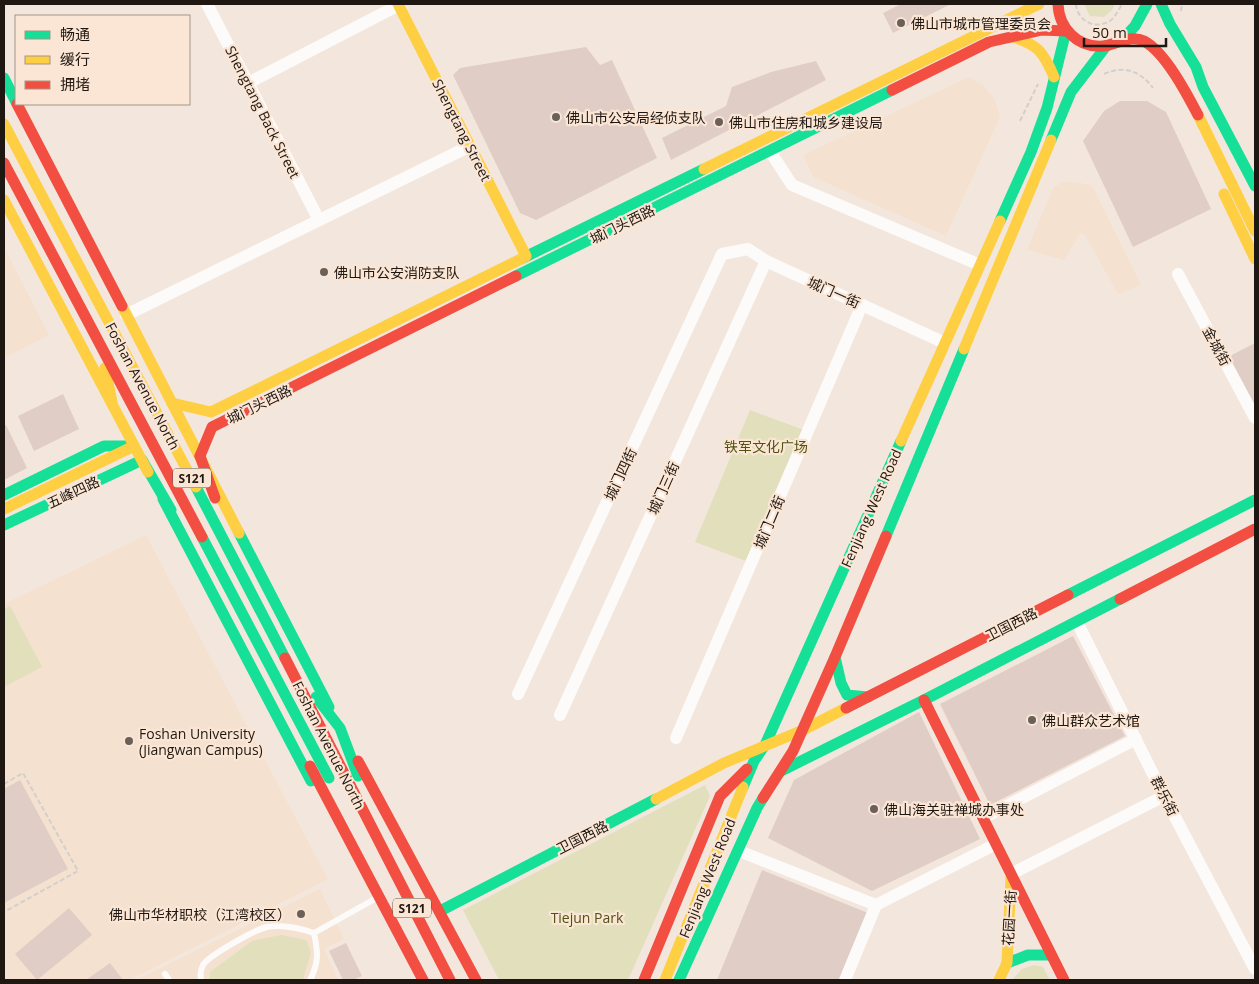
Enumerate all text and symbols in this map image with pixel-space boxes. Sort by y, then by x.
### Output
place label: 佛山市城市管理委员会 [911,14,1051,33]
legend [15,15,190,105]
scale bar [1084,15,1166,47]
marker: 佛山市城市管理委员会 [895,17,907,29]
text: 50 m [1092,22,1127,42]
text: 畅通 [60,24,90,44]
street label: Shengtang Back Street [221,42,305,182]
text: 缓行 [60,49,90,69]
text: 拥堵 [60,74,90,94]
street label: Shengtang Street [428,76,496,184]
place label: 佛山市公安局经侦支队 [566,108,706,127]
marker: 佛山市公安局经侦支队 [550,111,562,123]
place label: 佛山市住房和城乡建设局 [729,113,883,132]
marker: 佛山市住房和城乡建设局 [713,116,725,128]
street label: 城门头西路 [586,200,658,248]
place label: 佛山市公安消防支队 [334,263,460,282]
marker: 佛山市公安消防支队 [318,266,330,278]
street label: 城门一街 [805,272,863,312]
street label: Foshan Avenue North [101,319,185,453]
street label: 金城街 [1199,323,1235,369]
street label: 城门头西路 [223,380,295,428]
park label: 铁军文化广场 [724,437,808,456]
street label: 城门四街 [600,445,640,503]
street label: Fenjiang West Road [836,446,906,570]
street label: 城门三街 [643,459,683,517]
road number: S121 [173,468,211,488]
street label: 五峰四路 [44,472,102,512]
street label: 城门二街 [749,493,789,551]
street label: 卫国西路 [982,603,1040,645]
street label: Foshan Avenue North [288,678,370,812]
place label: 佛山群众艺术馆 [1042,711,1140,730]
marker: 佛山群众艺术馆 [1026,714,1038,726]
place label: Foshan University (Jiangwan Campus) [139,724,263,759]
marker: Foshan University (Jiangwan Campus) [123,735,135,747]
street label: 群乐街 [1147,773,1183,819]
place label: 佛山海关驻禅城办事处 [884,800,1024,819]
marker: 佛山海关驻禅城办事处 [868,803,880,815]
street label: Fenjiang West Road [674,815,740,941]
street label: 卫国西路 [553,816,611,858]
street label: 花园一街 [998,890,1020,946]
road number: S121 [393,898,431,918]
place label: 佛山市华材职校（江湾校区） [109,905,291,924]
marker: 佛山市华材职校（江湾校区） [295,908,307,920]
park label: Tiejun Park [551,908,624,927]

